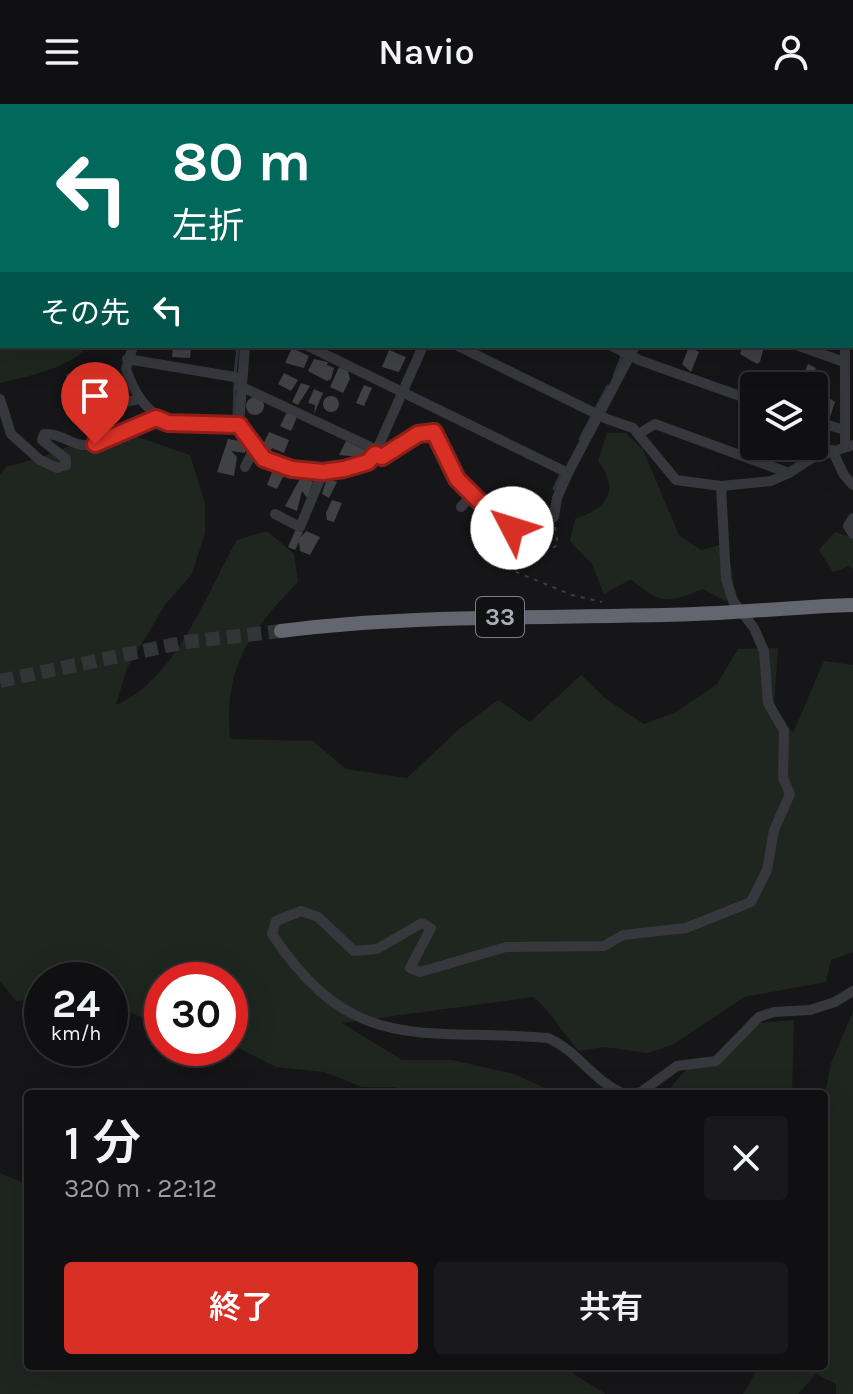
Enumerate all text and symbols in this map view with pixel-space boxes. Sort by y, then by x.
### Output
icon: menu [40,30,84,74]
icon: person [769,30,813,74]
text: Navio [378,31,475,73]
text: 80 m [172,129,311,194]
icon: left [40,136,144,240]
text: 左折 [172,205,244,247]
icon: left [146,288,190,332]
text: その先 [40,295,130,331]
pin [61,362,129,444]
map controls [740,372,828,460]
button: layers [740,372,828,460]
icon: arrive [73,374,117,418]
position arrow [470,486,554,570]
road number: 33 [476,597,524,637]
speed limit sign: 30 [144,962,248,1066]
text: 24 [52,980,100,1027]
text: km/h [51,1022,101,1045]
text: 1 分 [64,1115,141,1171]
button: close [704,1116,788,1200]
text: 320 m · 22:12 [64,1173,217,1204]
button: 終了 [64,1262,418,1354]
button: 共有 [434,1262,788,1354]

